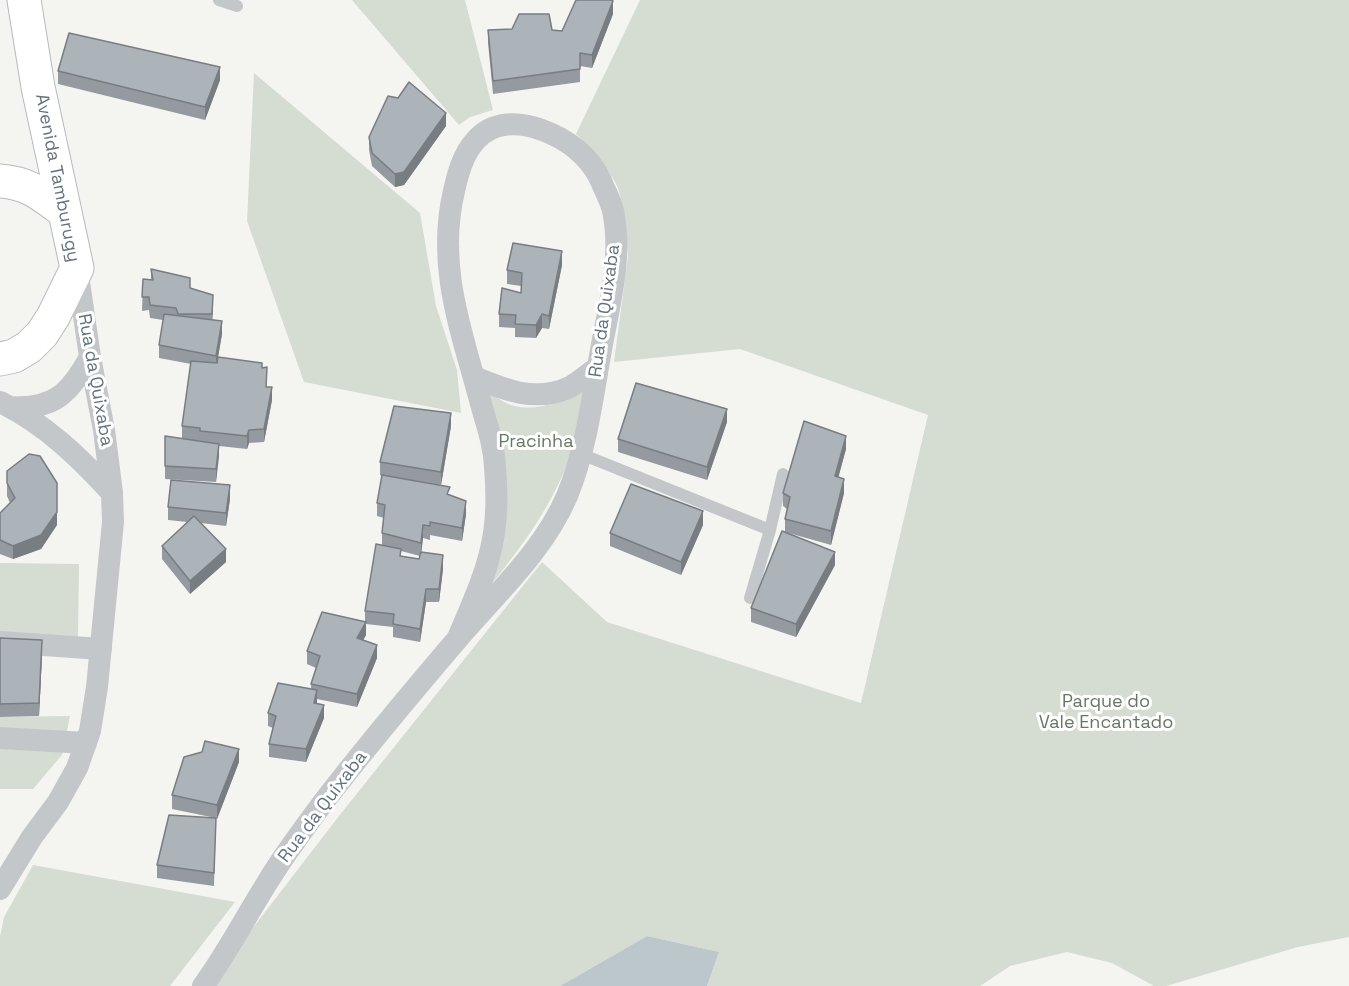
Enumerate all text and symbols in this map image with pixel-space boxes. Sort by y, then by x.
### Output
street label: Avenida Tamburugy [30,92,84,264]
street label: Rua da Quixaba [585,243,625,379]
street label: Rua da Quixaba [73,312,117,448]
park label: Pracinha [499,431,573,453]
park label: Parque do Vale Encantado [1039,691,1173,734]
street label: Rua da Quixaba [274,747,372,867]

